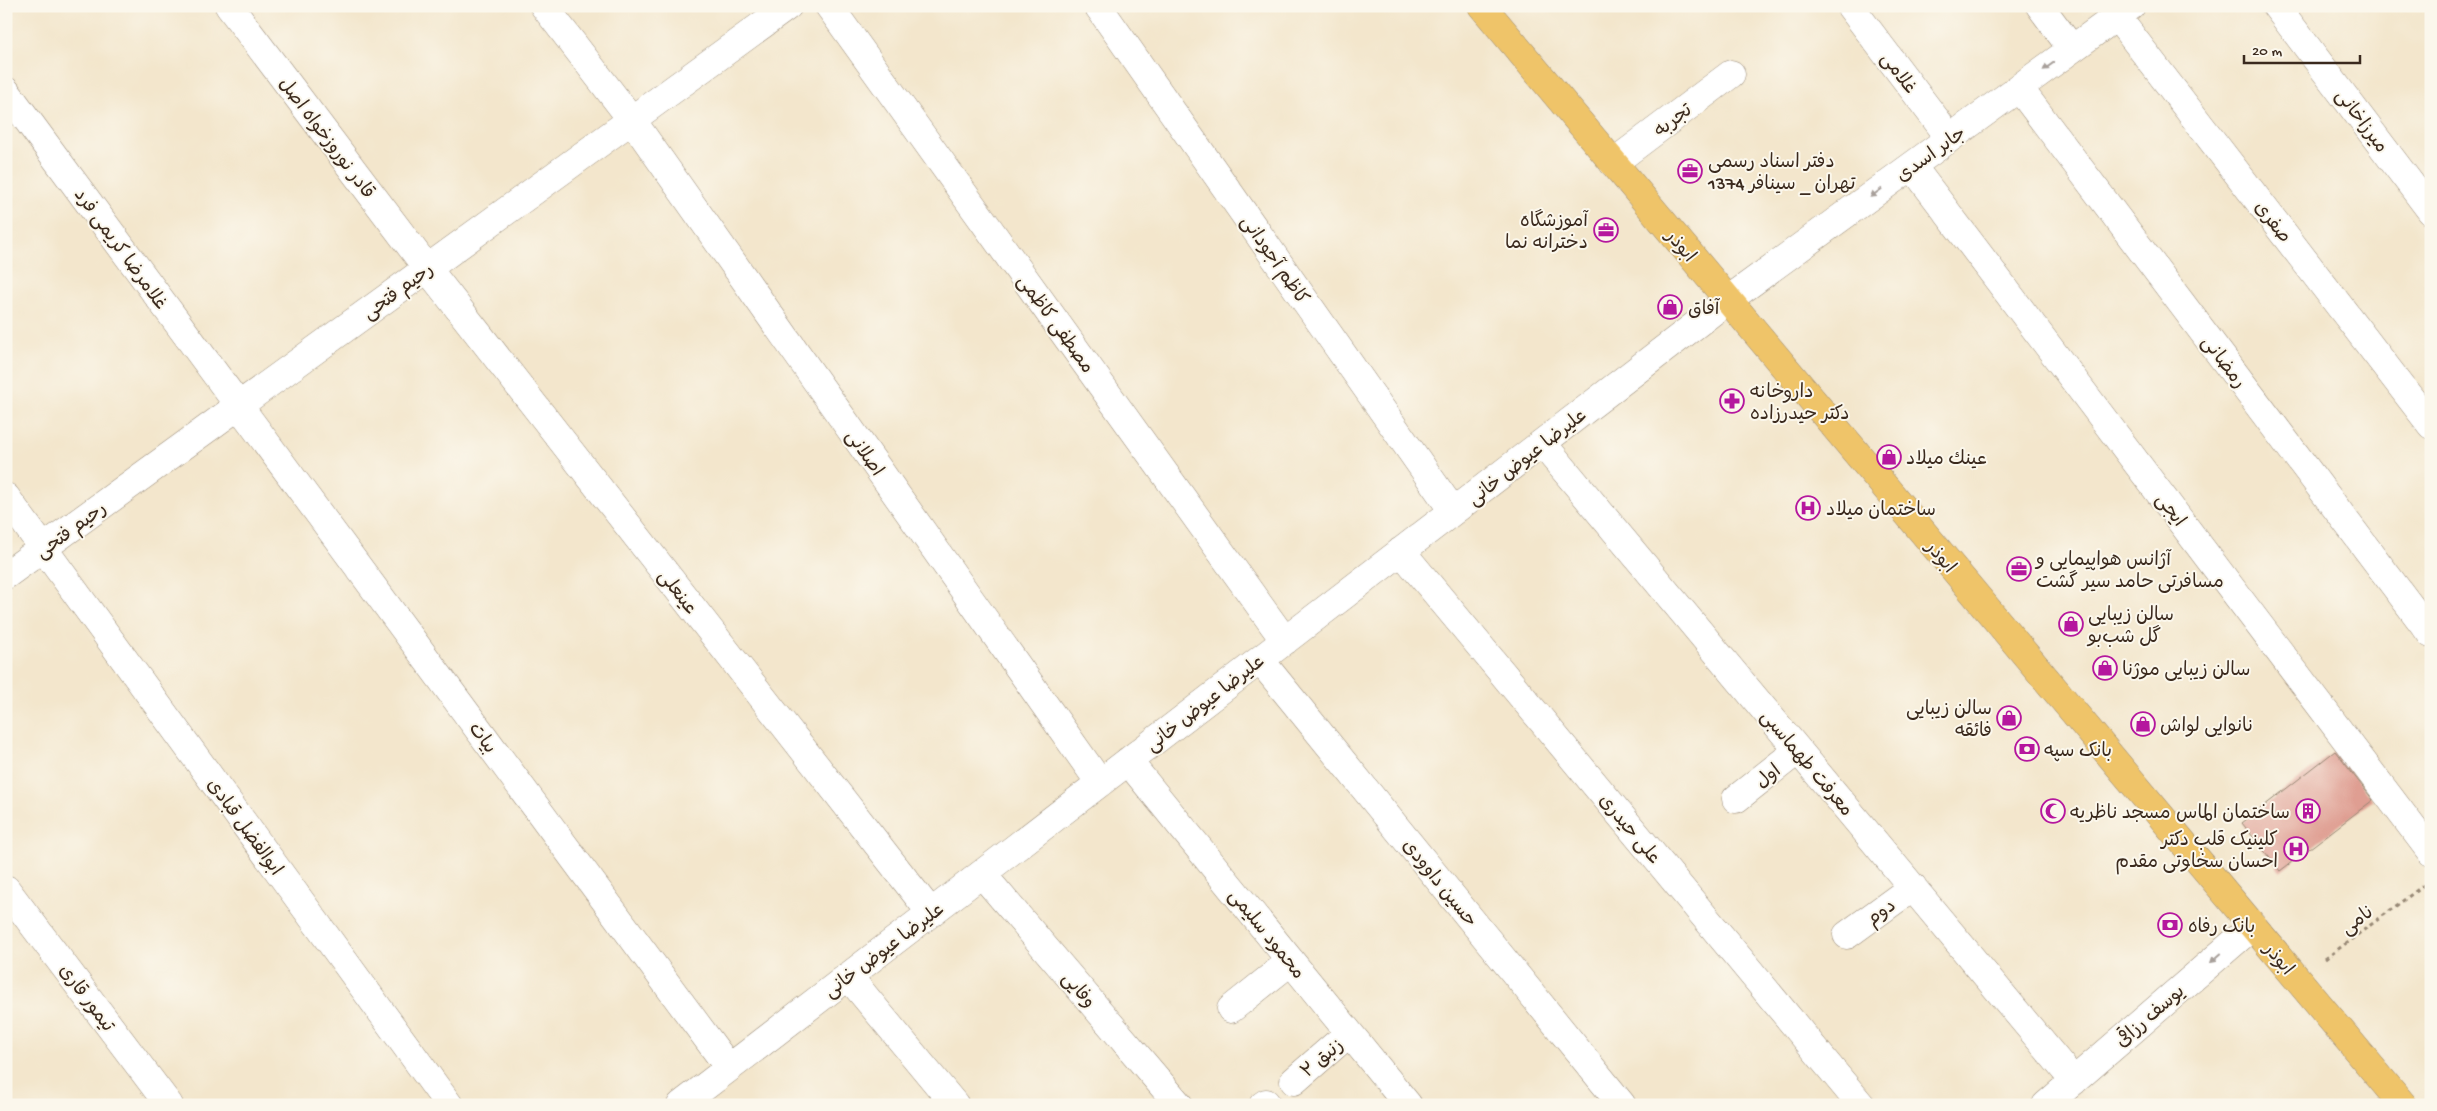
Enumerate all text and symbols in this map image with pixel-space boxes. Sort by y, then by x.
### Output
scale bar [2244,32,2361,64]
text: 20 m [2252,43,2282,61]
street label: غلامی [1874,49,1920,99]
one-way arrow [2043,61,2056,71]
street label: قادر نوروزخواه اصل [272,74,378,204]
street label: میرزاخانی [2329,86,2392,158]
street label: تجربه [1650,100,1698,144]
street label: جابر اسدی [1893,123,1971,189]
place label: دفتر اسناد رسمی 1374 تهران _ سینافر [1707,152,1856,197]
office icon: دفتر اسناد رسمی 1374 تهران _ سینافر [1677,158,1703,184]
street label: غلامرضا کریمی فرد [67,185,171,315]
one-way arrow [1869,188,1883,198]
street label: صفری [2248,198,2295,249]
place label: آموزشگاه دخترانه نما [1505,209,1589,256]
street label: کاظم آجودانی [1234,211,1314,310]
office icon: آموزشگاه دخترانه نما [1593,217,1619,243]
street label: ابوذر [1658,225,1699,268]
street label: رحیم فتحی [359,259,439,326]
street label: مصطفی کاظمی [1011,271,1098,379]
shop icon: آفاق [1657,294,1683,320]
place label: آفاق [1688,297,1721,322]
street label: رمضانی [2195,332,2249,394]
place label: داروخانه دکتر حیدرزاده [1750,382,1850,427]
pharmacy icon: داروخانه دکتر حیدرزاده [1719,388,1745,414]
street label: علیرضا عیوض خانی [1464,405,1592,512]
street label: اصلانی [839,426,887,482]
shop icon: عينك ميلاد [1876,444,1902,470]
place label: عينك ميلاد [1906,449,1987,472]
street label: ایجی [2149,490,2189,532]
hospital icon: ساختمان میلاد [1795,495,1821,521]
street label: رحیم فتحی [32,498,112,565]
place label: ساختمان میلاد [1826,500,1936,523]
street label: ابوذر [1918,536,1959,579]
place label: آژانس هواپیمایی و مسافرتی حامد سیر گشت [2034,548,2224,595]
office icon: آژانس هواپیمایی و مسافرتی حامد سیر گشت [2006,556,2032,582]
street label: عینعلی [652,566,701,620]
place label: سالن زیبایی گل شب‌بو [2086,605,2174,650]
shop icon: سالن زیبایی گل شب‌بو [2058,611,2084,637]
street label: علیرضا عیوض خانی [1142,651,1270,758]
shop icon: سالن زیبایی موژنا [2092,655,2118,681]
place label: سالن زیبایی موژنا [2122,660,2250,683]
place label: سالن زیبایی فائقه [1906,699,1992,744]
shop icon: سالن زیبایی فائقه [1996,705,2022,731]
street label: معرفت طهماسبی [1754,706,1857,822]
shop icon: نانوایی لواش [2130,711,2156,737]
place label: نانوایی لواش [2160,716,2254,739]
street label: بیات [462,719,500,759]
bank icon: بانک سپه [2014,736,2040,762]
place label: بانک سپه [2044,741,2112,764]
street label: اول [1752,761,1787,795]
street label: ابوالفضل قبادی [200,775,286,881]
street label: علی حیدری [1592,790,1664,870]
mosque icon: مسجد ناظریه [2040,798,2066,824]
building icon: ساختمان الماس [2295,798,2321,824]
place label: مسجد ناظریه [2070,803,2170,826]
place label: ساختمان الماس [2176,803,2290,826]
place label: کلینیک قلب دکتر احسان سخاوتی مقدم [2115,830,2278,875]
street label: حسین داوودی [1396,836,1481,933]
hospital icon: کلینیک قلب دکتر احسان سخاوتی مقدم [2283,836,2309,862]
street label: محمود سلیمی [1222,886,1309,985]
street label: دوم [1863,895,1901,932]
street label: علیرضا عیوض خانی [821,899,950,1004]
street label: نامی [2337,902,2379,941]
bank icon: بانک رفاه [2157,912,2183,938]
place label: بانک رفاه [2188,917,2255,940]
street label: ابوذر [2256,938,2297,981]
one-way arrow [2209,952,2222,963]
street label: تیمور قاری [52,961,118,1038]
street label: وفایی [1055,968,1099,1014]
street label: یوسف رزاقی [2109,978,2191,1054]
street label: زنبق ۲ [1297,1035,1349,1084]

